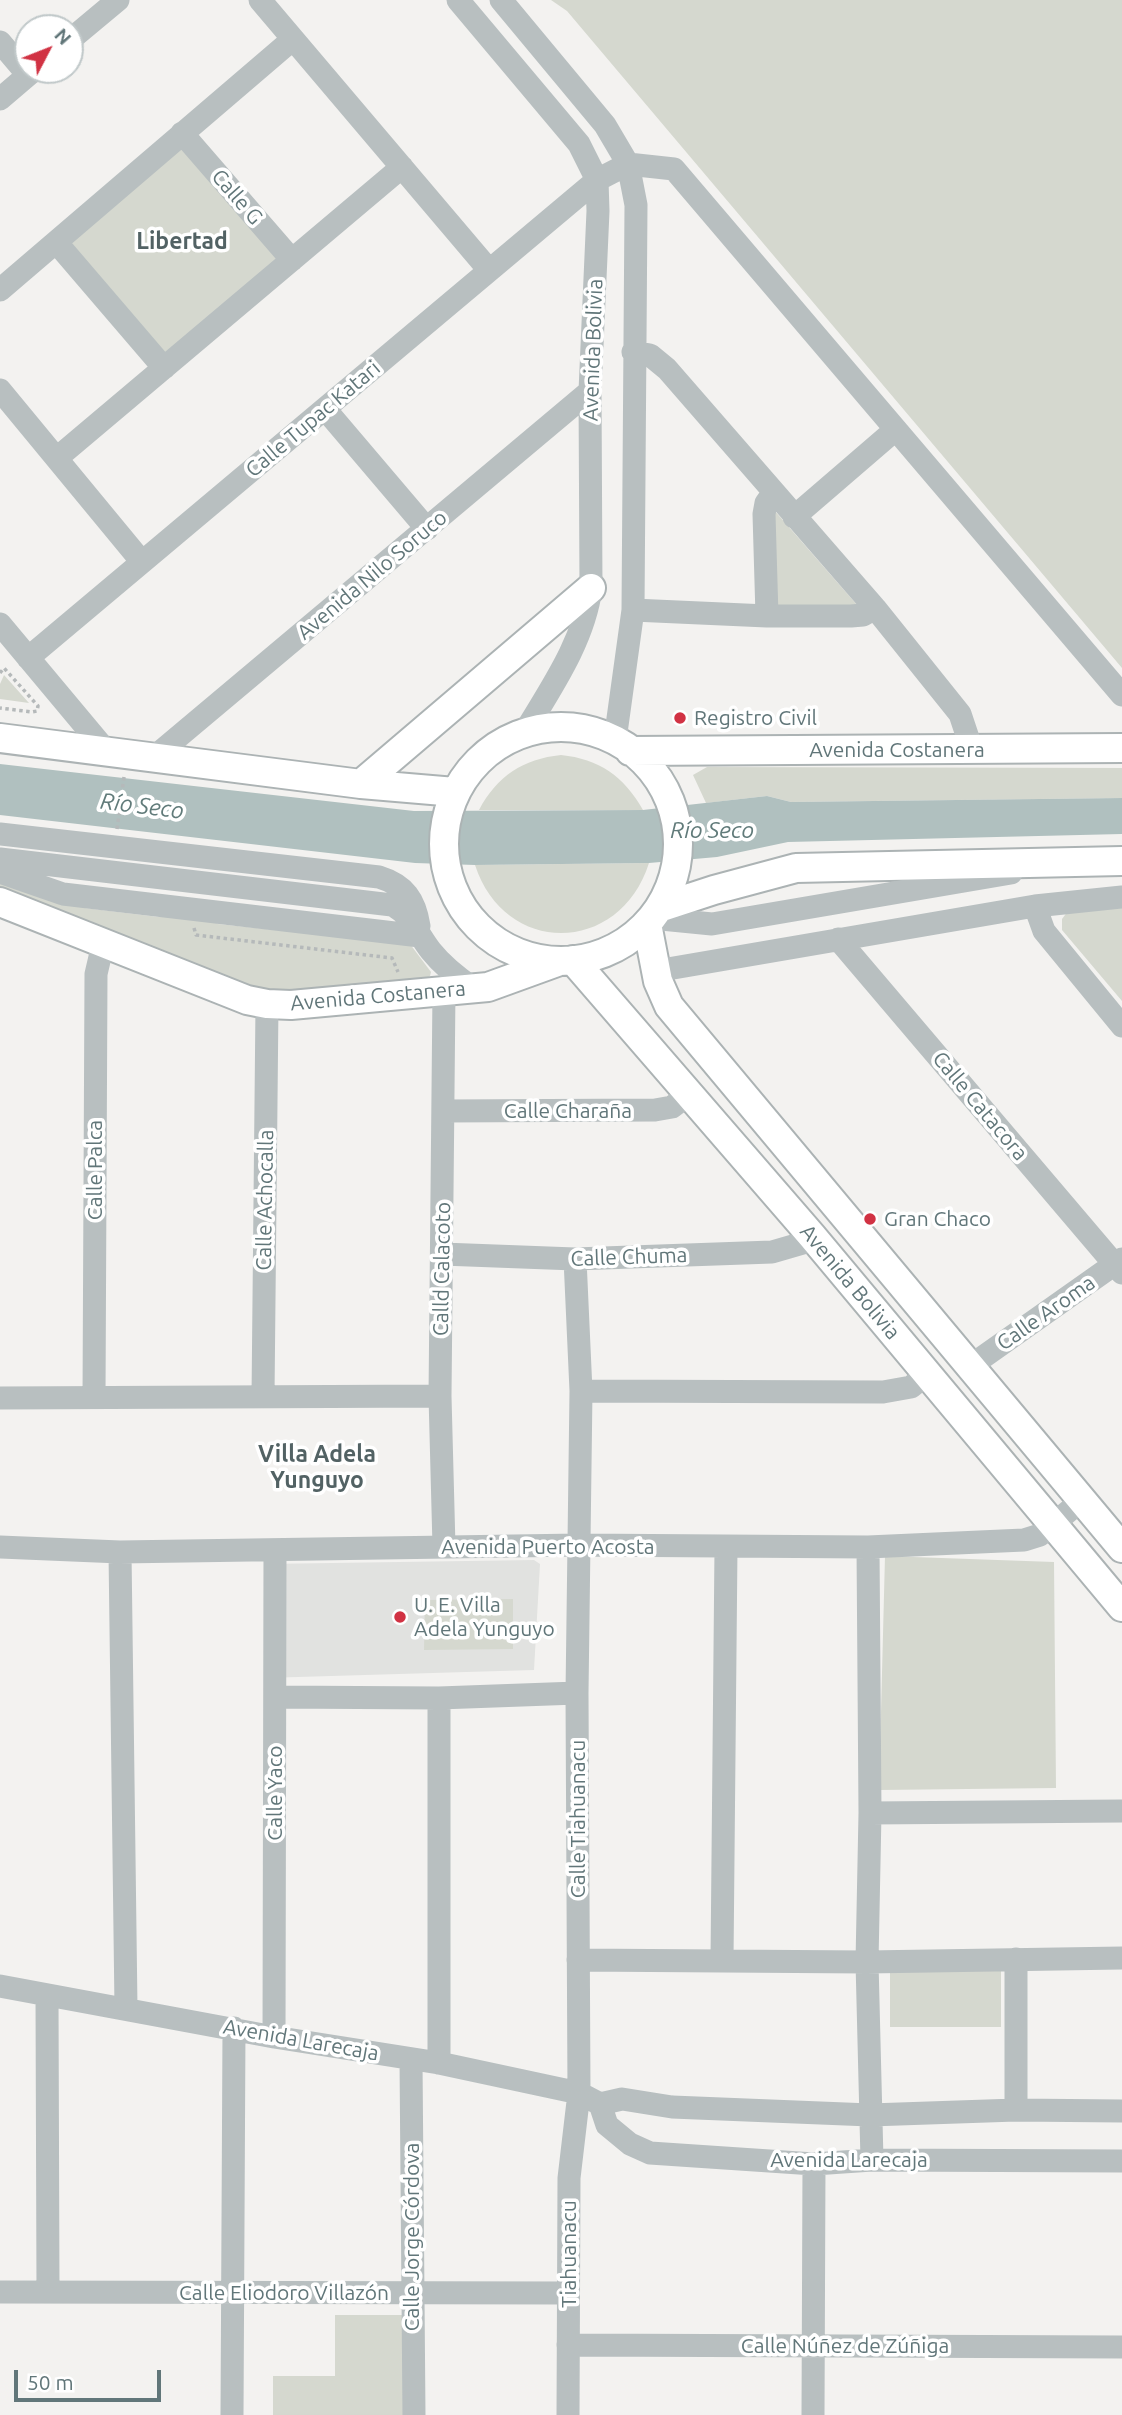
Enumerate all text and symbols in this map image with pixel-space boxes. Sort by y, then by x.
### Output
north arrow [14,14,84,84]
text: N [50,24,76,49]
street label: Calle G [206,164,268,230]
district label: Libertad [136,227,228,255]
street label: Avenida Bolivia [578,278,608,422]
street label: Calle Tupac Katari [241,356,385,482]
street label: Avenida Nilo Soruco [292,505,452,645]
place label: Registro Civil [694,705,817,731]
marker: Registro Civil [672,710,688,726]
street label: Avenida Costanera [809,737,985,763]
water label: Río Seco [99,787,185,825]
water label: Río Seco [670,816,754,844]
street label: Avenida Costanera [289,976,467,1016]
street label: Calle Catacora [927,1046,1033,1166]
street label: Calle Charaña [504,1098,632,1124]
street label: Calle Palca [82,1120,108,1220]
street label: Calle Achocalla [251,1129,279,1271]
street label: Calld Calacoto [428,1202,456,1336]
place label: Gran Chaco [884,1206,991,1232]
marker: Gran Chaco [862,1211,878,1227]
street label: Avenida Bolivia [795,1219,905,1345]
street label: Calle Chuma [570,1242,688,1272]
street label: Calle Aroma [992,1270,1100,1356]
district label: Villa Adela Yunguyo [258,1440,376,1494]
street label: Avenida Puerto Acosta [441,1534,655,1560]
place label: U. E. Villa Adela Yunguyo [414,1592,555,1642]
marker: U. E. Villa Adela Yunguyo [392,1609,408,1625]
street label: Calle Tiahuanacu [565,1740,591,1898]
street label: Calle Yaco [262,1745,288,1841]
street label: Avenida Larecaja [221,2014,381,2066]
street label: Calle Jorge Córdova [399,2143,425,2331]
street label: Avenida Larecaja [770,2147,928,2173]
street label: Tiahuanacu [556,2200,582,2308]
street label: Calle Eliodoro Villazón [179,2280,389,2306]
street label: Calle Núñez de Zúñiga [741,2333,949,2359]
scale bar [18,2356,164,2400]
text: 50 m [27,2370,74,2394]

